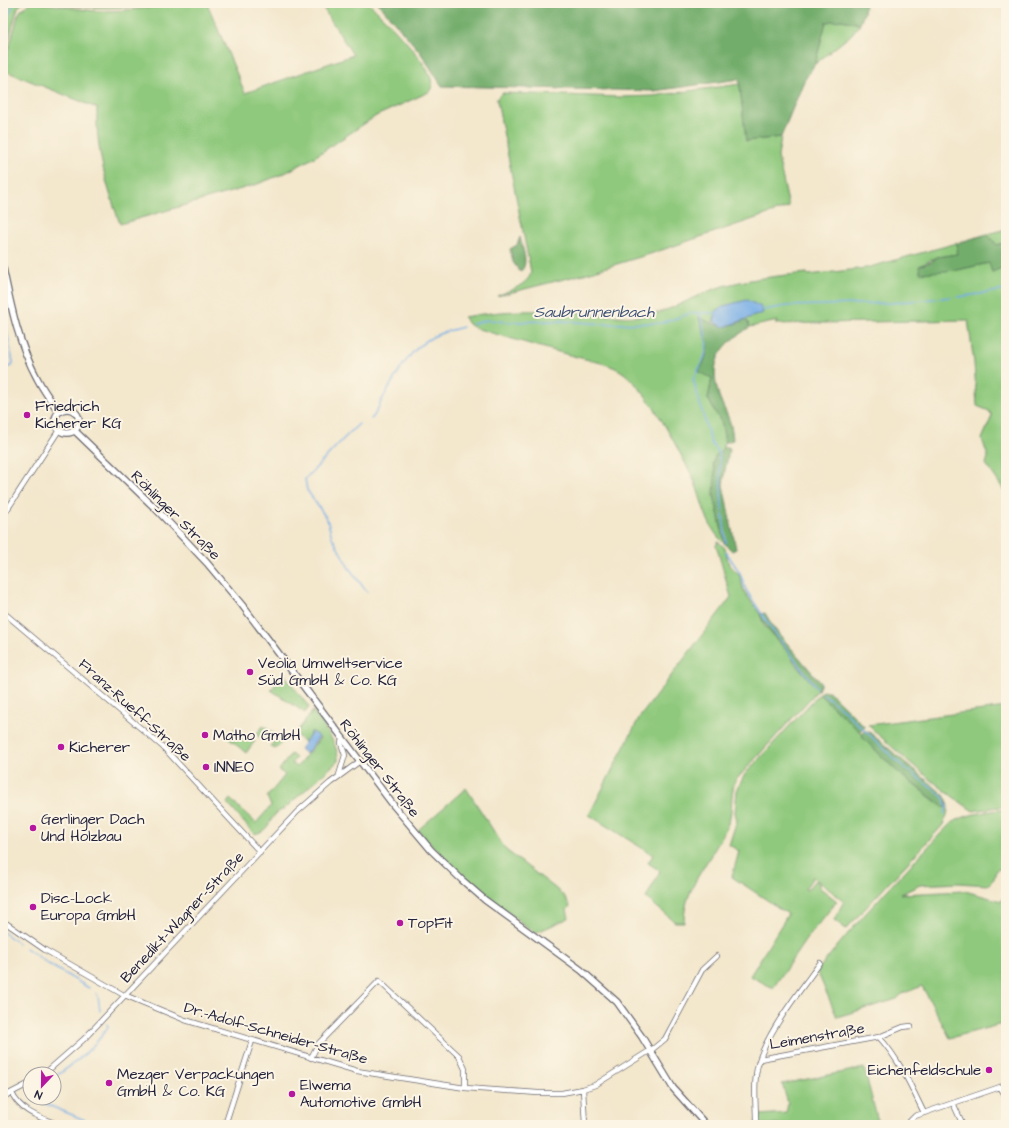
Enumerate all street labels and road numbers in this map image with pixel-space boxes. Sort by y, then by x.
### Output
street label: Röhlinger Straße [125,466,225,566]
street label: Franz-Rueff-Straße [74,654,196,767]
street label: Röhlinger Straße [334,715,425,822]
street label: Benedikt-Wagner-Straße [116,847,250,988]
street label: Dr.-Adolf-Schneider-Straße [182,997,370,1070]
street label: Leimenstraße [768,1018,866,1055]

